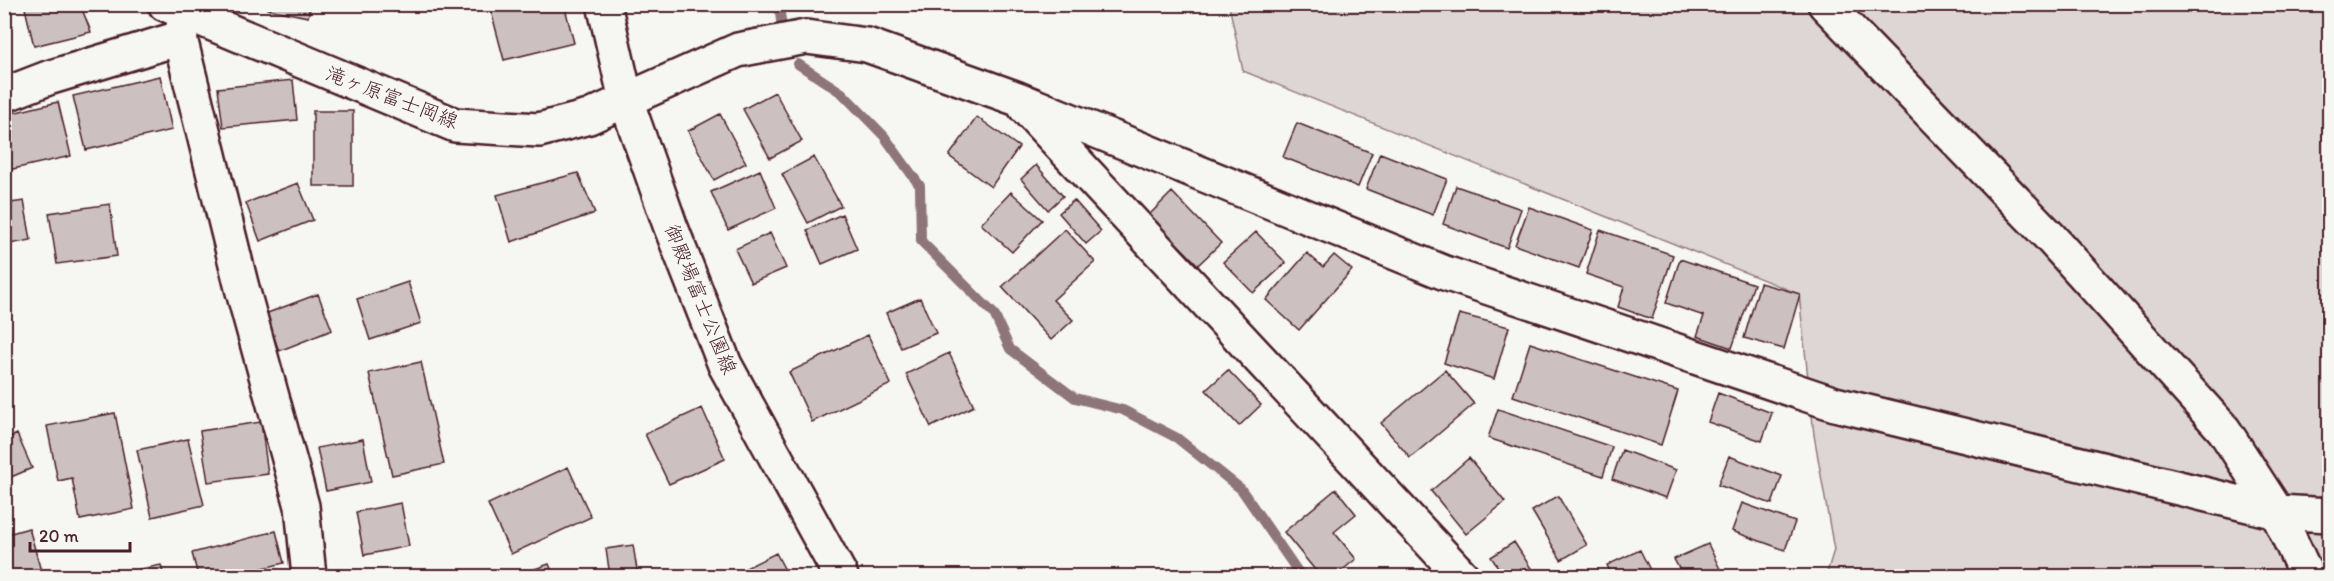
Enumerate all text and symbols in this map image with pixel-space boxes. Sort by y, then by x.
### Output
street label: 滝ヶ原富士岡線 [322,61,462,133]
street label: 御殿場富士公園線 [660,220,742,378]
scale bar [30,515,130,553]
text: 20 m [39,525,79,547]

